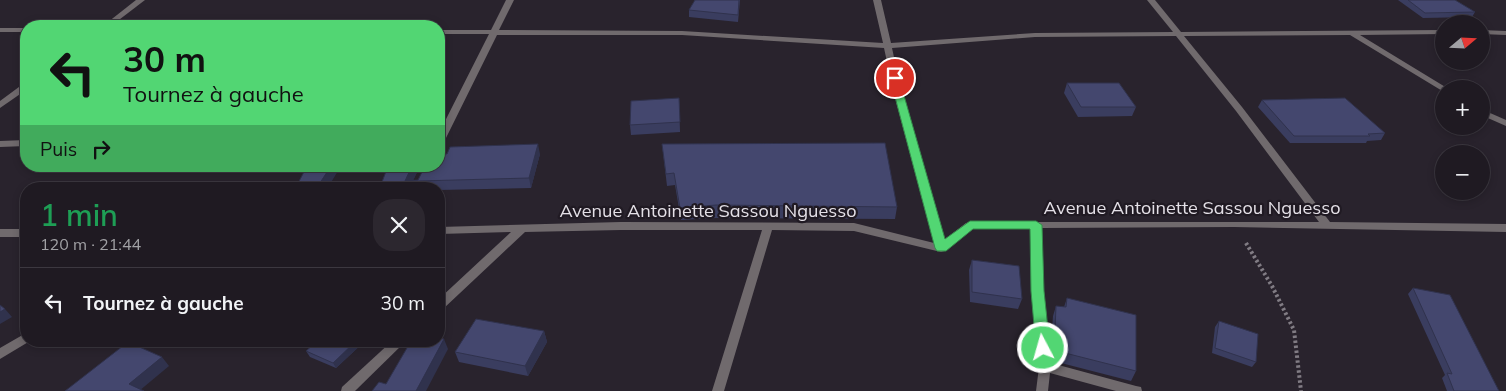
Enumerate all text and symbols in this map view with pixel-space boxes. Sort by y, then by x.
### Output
north arrow [1435,15,1490,70]
map controls [1435,15,1490,200]
text: 30 m [123,37,206,81]
icon: left [40,40,105,105]
pin [874,57,916,99]
icon: arrive [881,64,909,92]
text: Tournez à gauche [123,80,304,108]
button: + [1435,80,1490,135]
icon: right [87,135,115,163]
text: Puis [40,137,77,161]
button: − [1435,145,1490,200]
text: 1 min [40,196,118,234]
street label: Avenue Antoinette Sassou Nguesso [1044,196,1340,219]
button: close [373,199,425,251]
street label: Avenue Antoinette Sassou Nguesso [560,199,856,222]
text: 120 m · 21:44 [40,234,141,254]
icon: left [40,289,68,317]
text: Tournez à gauche [83,291,244,315]
text: 30 m [381,291,425,315]
position arrow [1016,321,1068,373]

